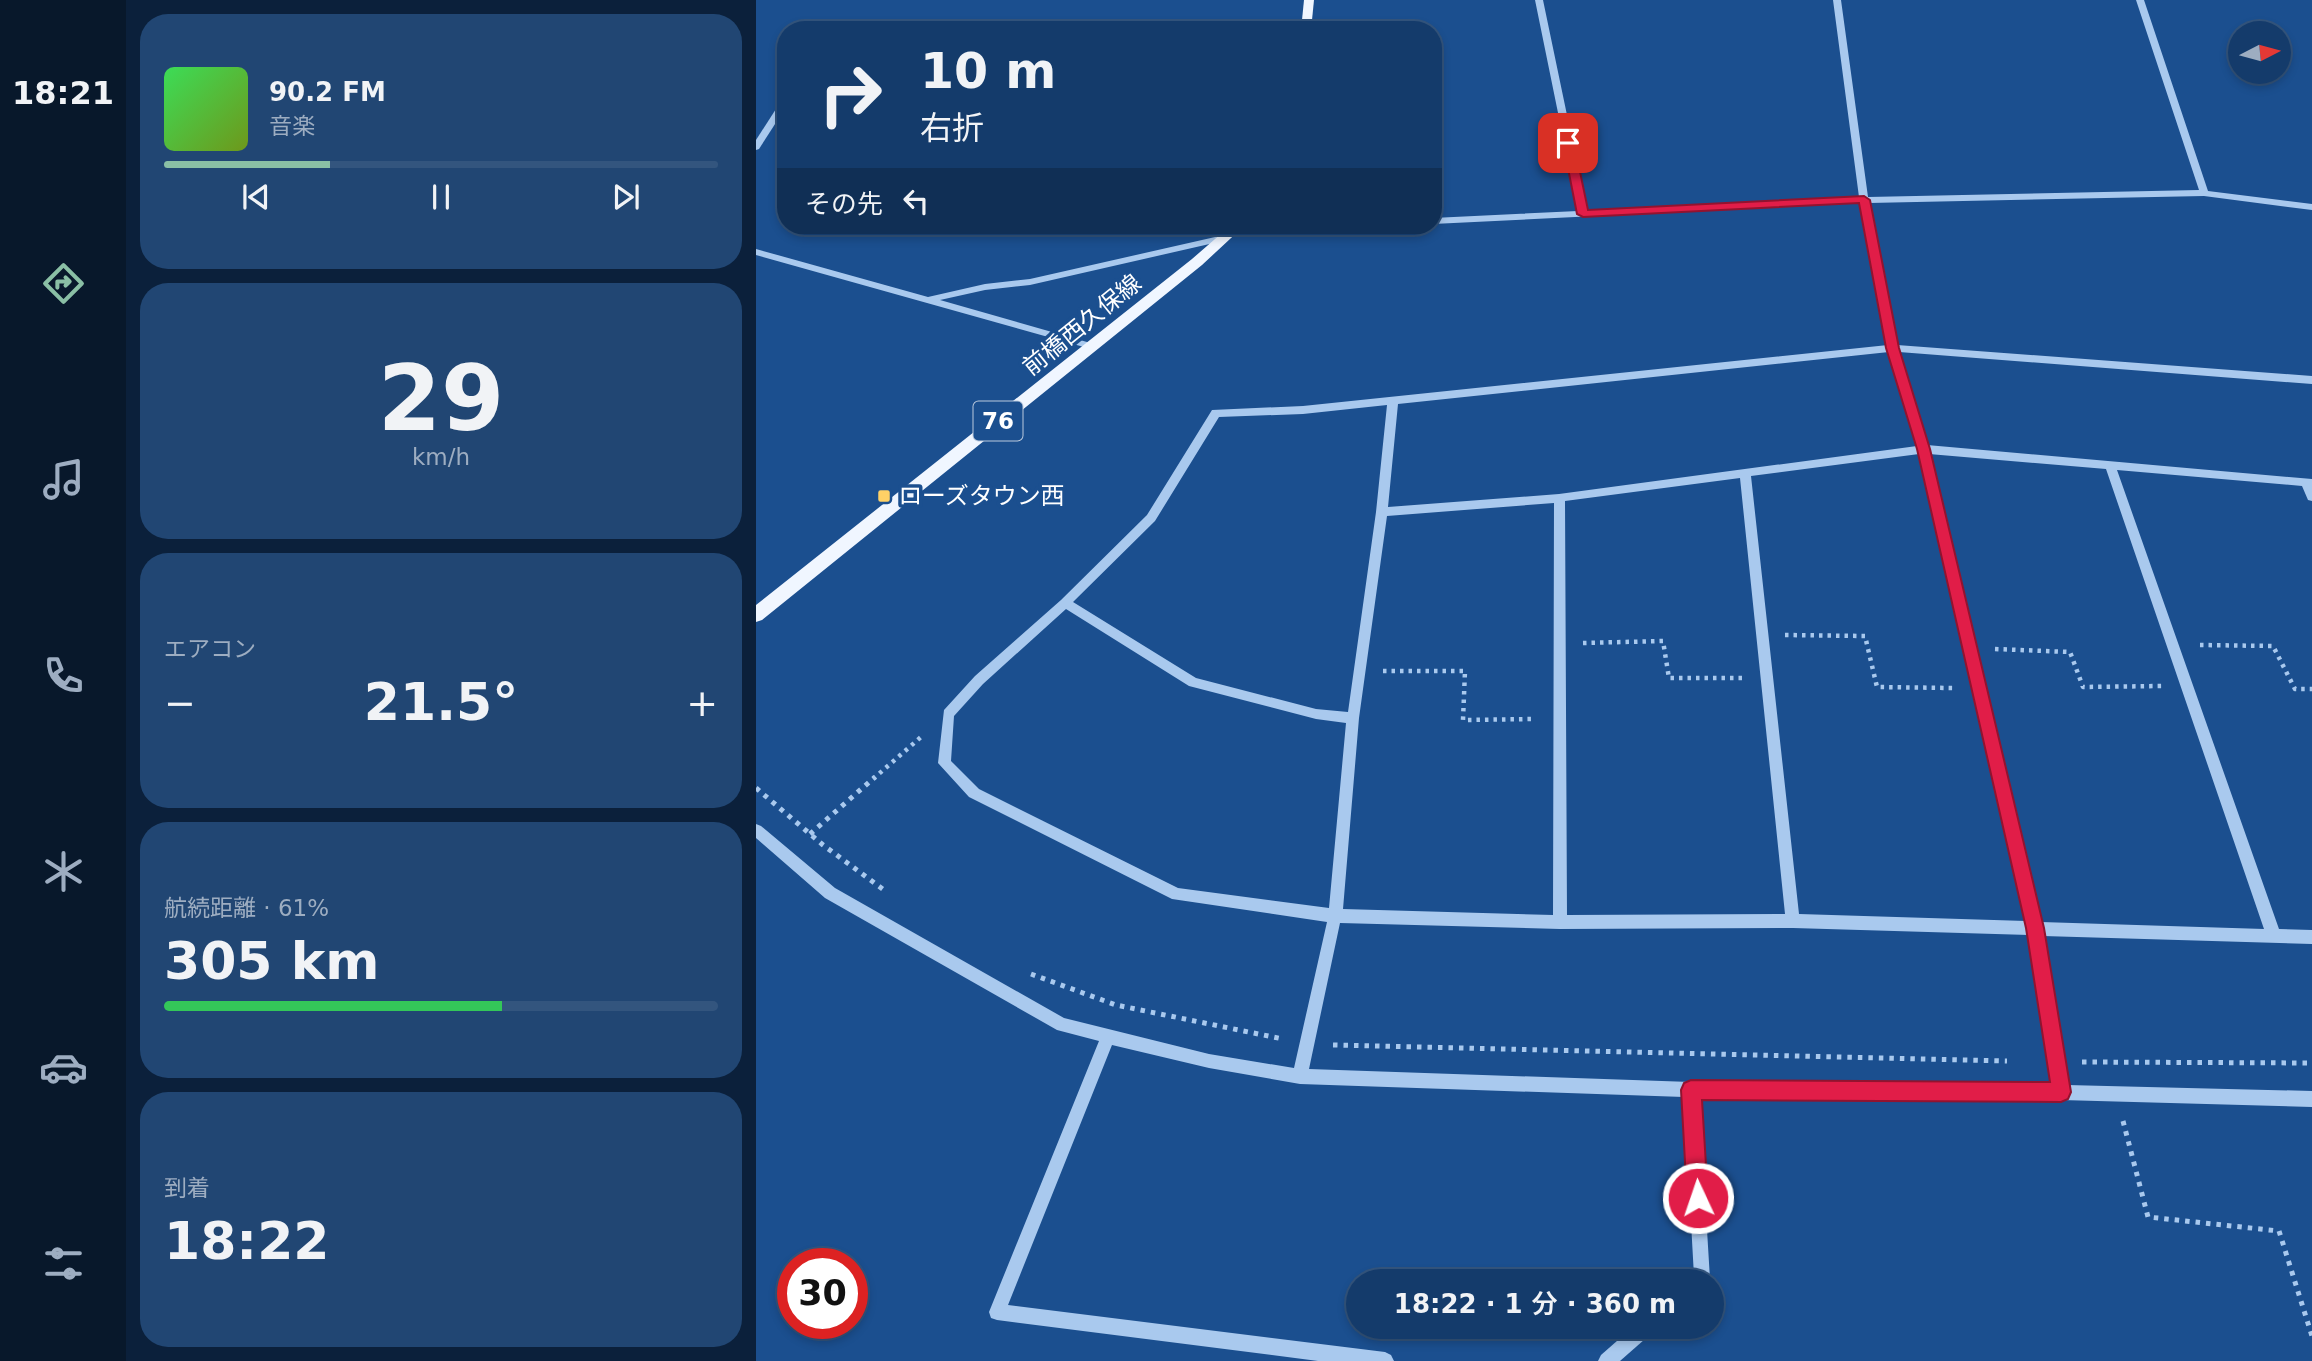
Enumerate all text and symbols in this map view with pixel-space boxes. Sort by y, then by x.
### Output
north arrow [2228,21,2291,84]
map controls [2228,21,2291,84]
text: 10 m [920,43,1056,100]
icon: right [805,49,896,140]
text: 18:21 [12,74,114,112]
text: 90.2 FM [269,77,386,107]
text: 右折 [920,109,984,147]
text: 音楽 [269,113,315,139]
pin [1538,113,1598,173]
icon: arrive [1549,124,1587,162]
icon: previous [237,178,275,216]
icon: pause [422,178,460,216]
icon: next [607,178,645,216]
icon: left [897,182,935,220]
text: その先 [805,189,883,219]
icon: directions [39,259,88,308]
street label: 前橋西久保線 [1017,269,1147,381]
text: 29 [378,346,504,451]
road number: 76 [974,402,1022,440]
text: km/h [412,444,470,470]
icon: music [39,455,88,504]
place label: ローズタウン西 [898,482,1065,510]
marker: ローズタウン西 [876,488,892,504]
text: エアコン [164,636,256,662]
icon: phone [39,651,88,700]
text: 21.5° [364,672,518,732]
text: − [164,681,196,725]
text: + [686,681,718,725]
icon: climate [39,847,88,896]
text: 航続距離 · 61% [164,895,329,921]
text: 305 km [164,931,379,991]
icon: car [39,1043,88,1092]
position arrow [1661,1161,1735,1235]
text: 到着 [164,1175,210,1201]
text: 18:22 [164,1211,330,1271]
icon: filters [39,1239,88,1288]
speed limit sign: 30 [777,1248,868,1339]
text: 18:22 · 1 分 · 360 m [1394,1289,1676,1319]

